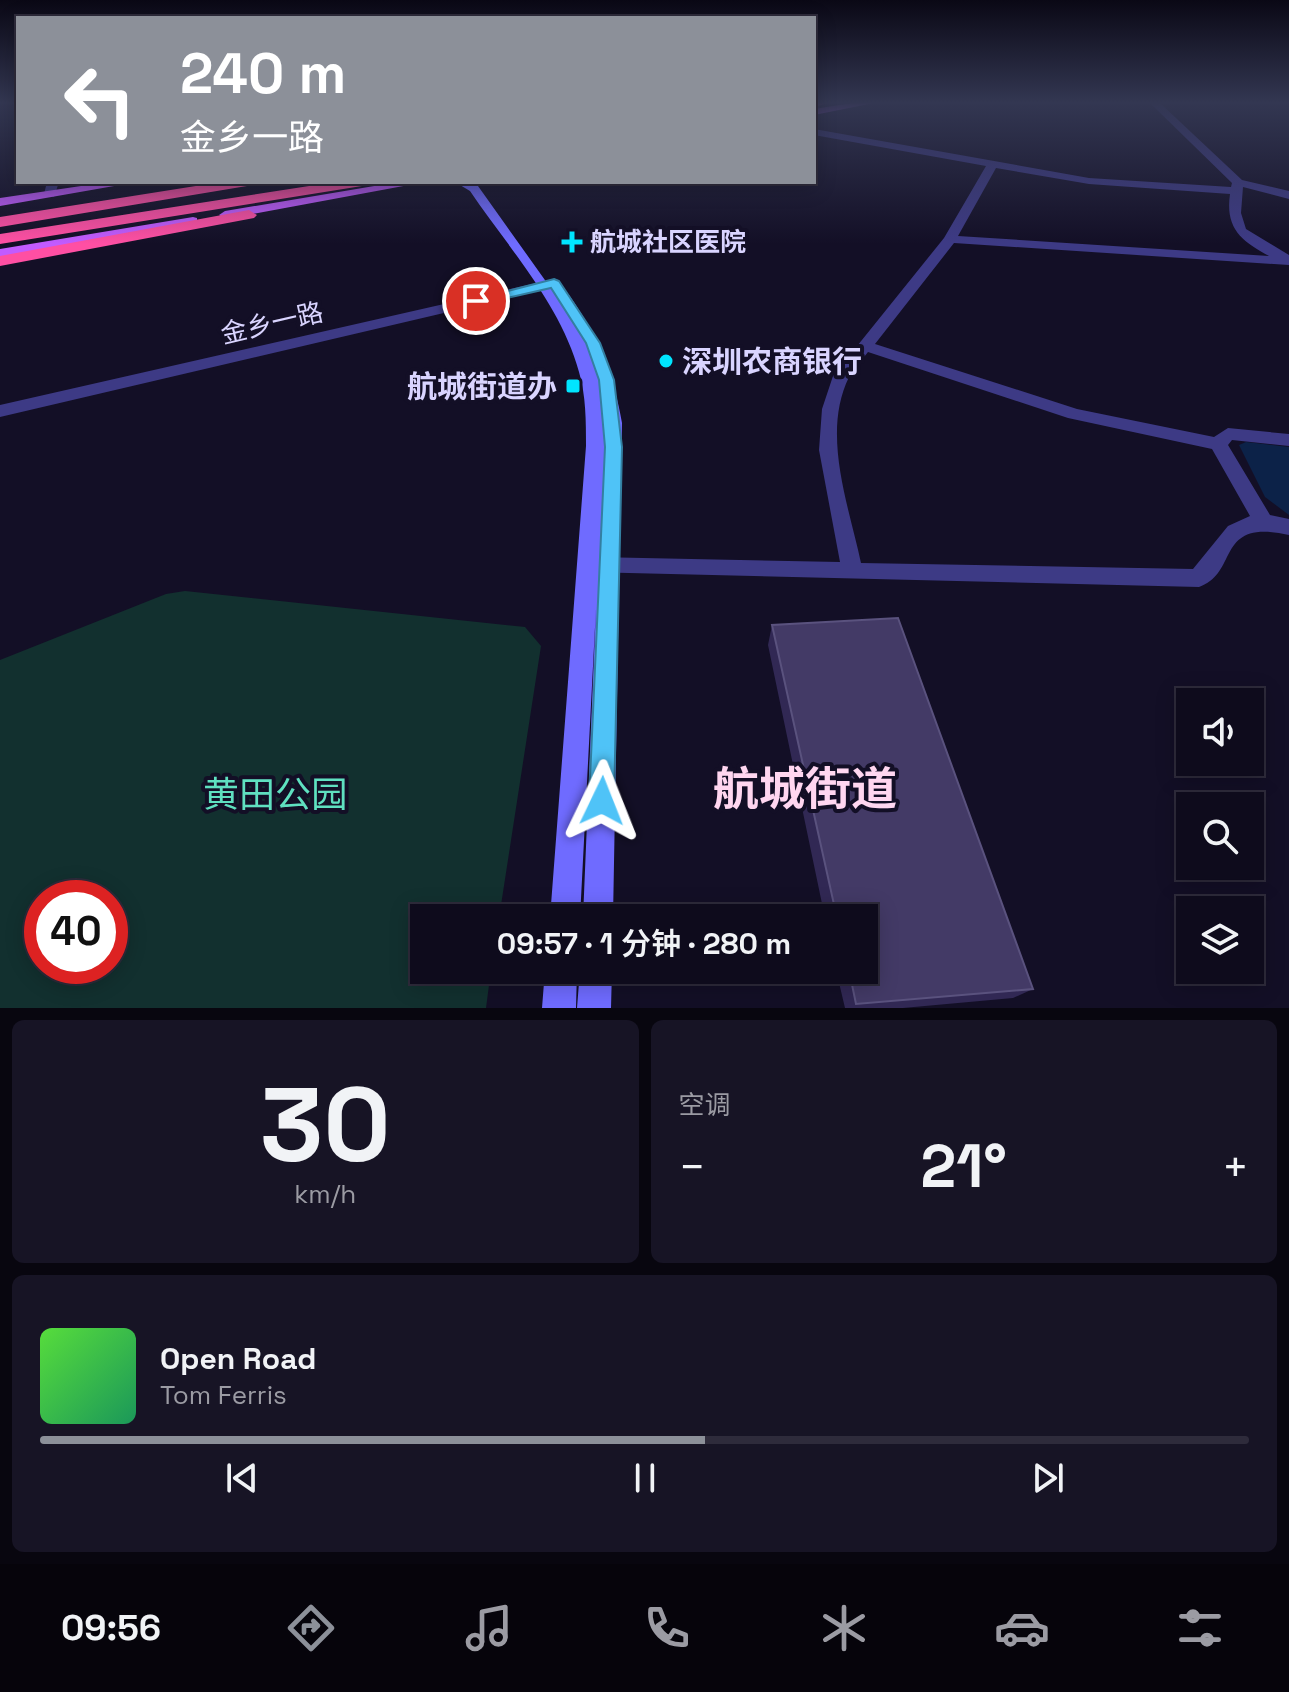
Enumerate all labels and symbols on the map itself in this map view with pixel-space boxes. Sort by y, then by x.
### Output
place label: 航城社区医院 [590,225,746,259]
marker: 航城社区医院 [561,231,583,253]
pin [442,267,510,335]
street label: 金乡一路 [218,295,326,351]
place label: 深圳农商银行 [682,342,862,381]
marker: 深圳农商银行 [657,352,675,370]
place label: 航城街道办 [407,367,557,406]
marker: 航城街道办 [564,377,582,395]
position arrow [560,759,644,843]
district label: 航城街道 [713,760,897,818]
park label: 黄田公园 [203,772,347,818]
speed limit sign: 40 [24,880,128,984]

